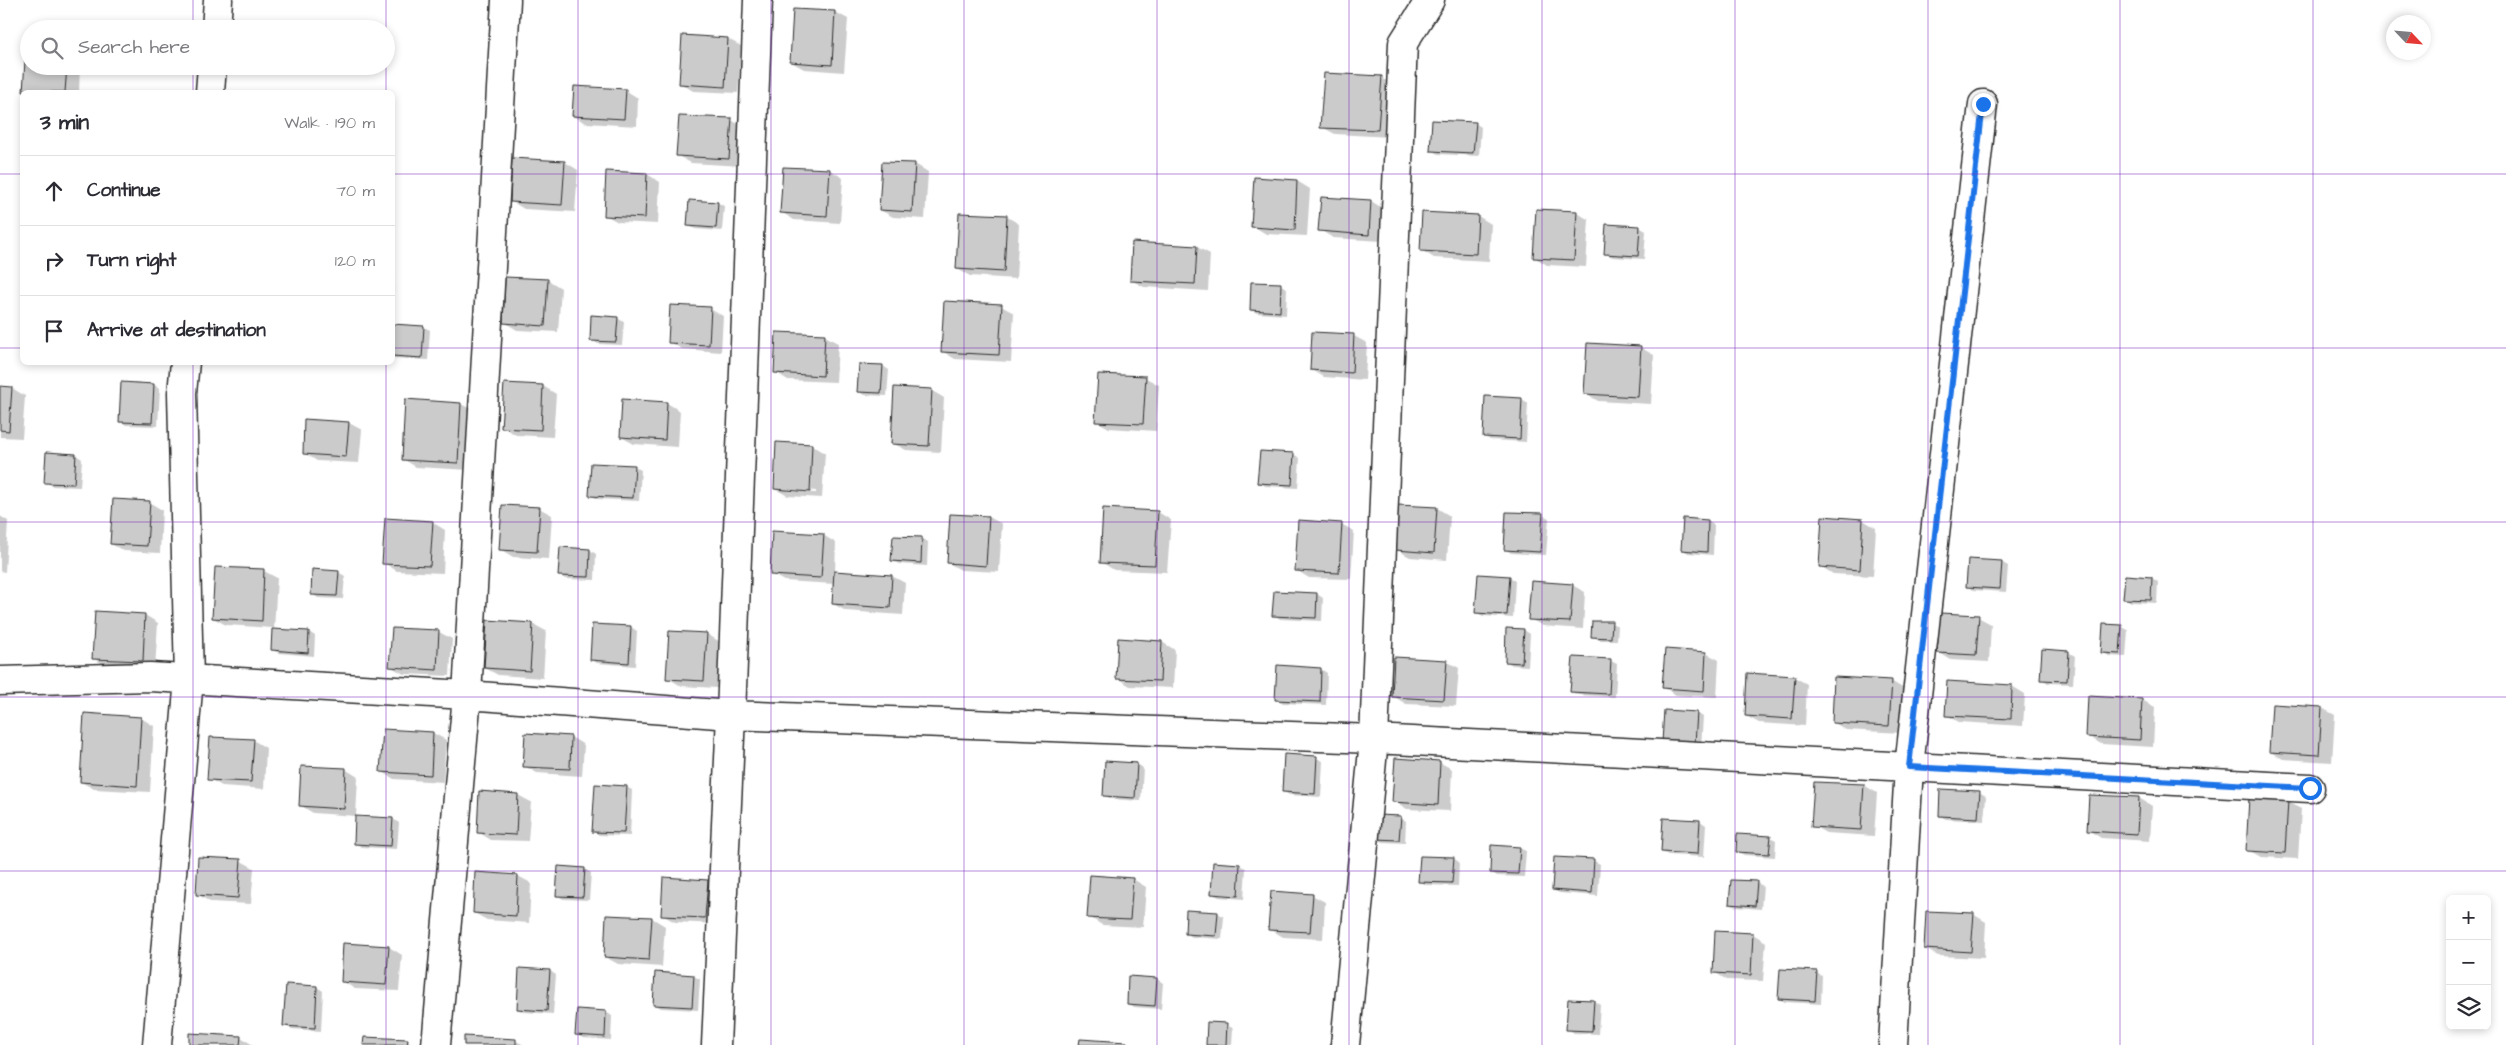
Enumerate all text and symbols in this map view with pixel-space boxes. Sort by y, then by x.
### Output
north arrow [2386,15,2431,60]
search box [20,20,395,75]
icon: search [38,34,66,62]
text: Search here [78,34,190,61]
route end [1972,93,1995,116]
text: 3 min [40,108,89,137]
text: Walk · 190 m [284,112,375,134]
icon: ahead [40,177,68,205]
text: Continue [87,177,161,204]
text: 70 m [336,180,375,202]
icon: right [40,247,68,275]
text: Turn right [87,247,176,274]
text: 120 m [335,250,375,272]
icon: arrive [40,317,68,345]
text: Arrive at destination [87,317,266,344]
route start [2299,777,2322,800]
map controls [2446,895,2491,1030]
button: + [2446,895,2491,940]
button: − [2446,940,2491,985]
button: layers [2446,985,2491,1030]

